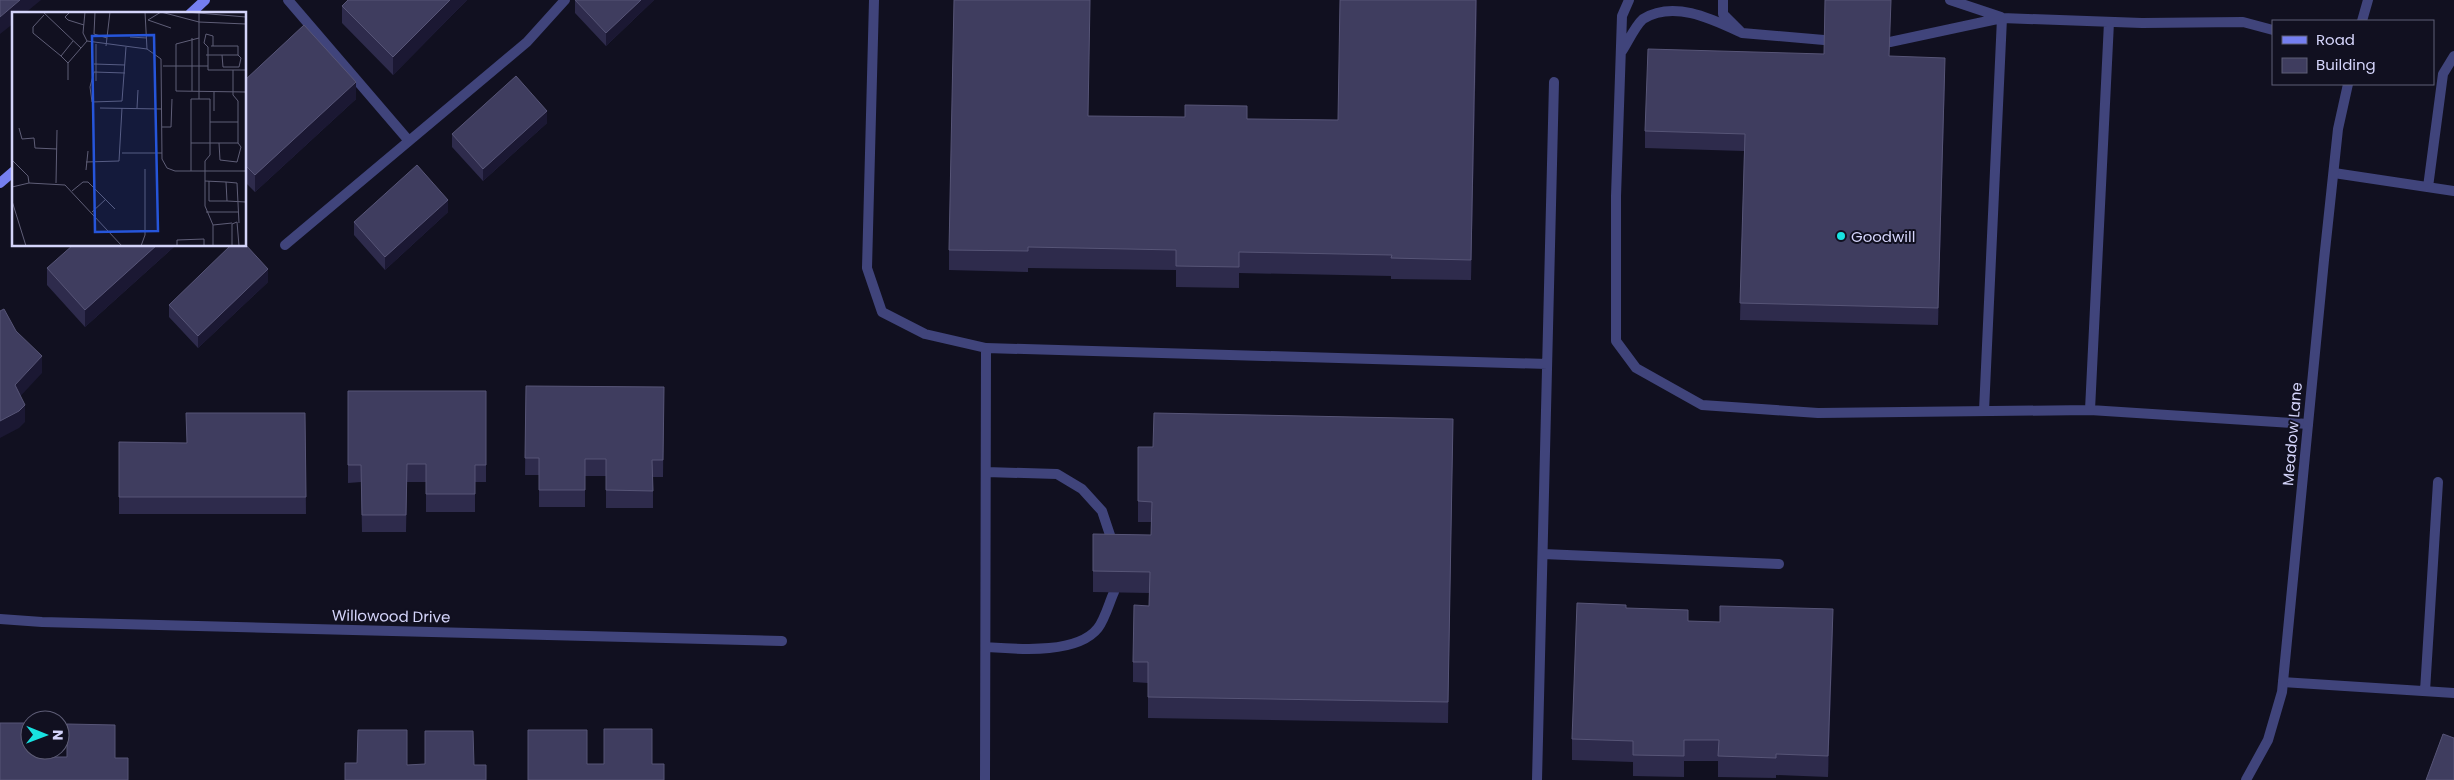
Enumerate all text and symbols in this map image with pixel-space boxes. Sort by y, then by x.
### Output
inset map [12,12,246,246]
legend [2272,20,2434,85]
text: Road [2316,29,2355,50]
text: Building [2316,54,2376,75]
place label: Goodwill [1851,226,1915,247]
marker: Goodwill [1835,230,1847,242]
street label: Meadow Lane [2277,381,2307,487]
street label: Willowood Drive [332,604,450,628]
north arrow [20,710,70,760]
text: N [48,730,68,741]

